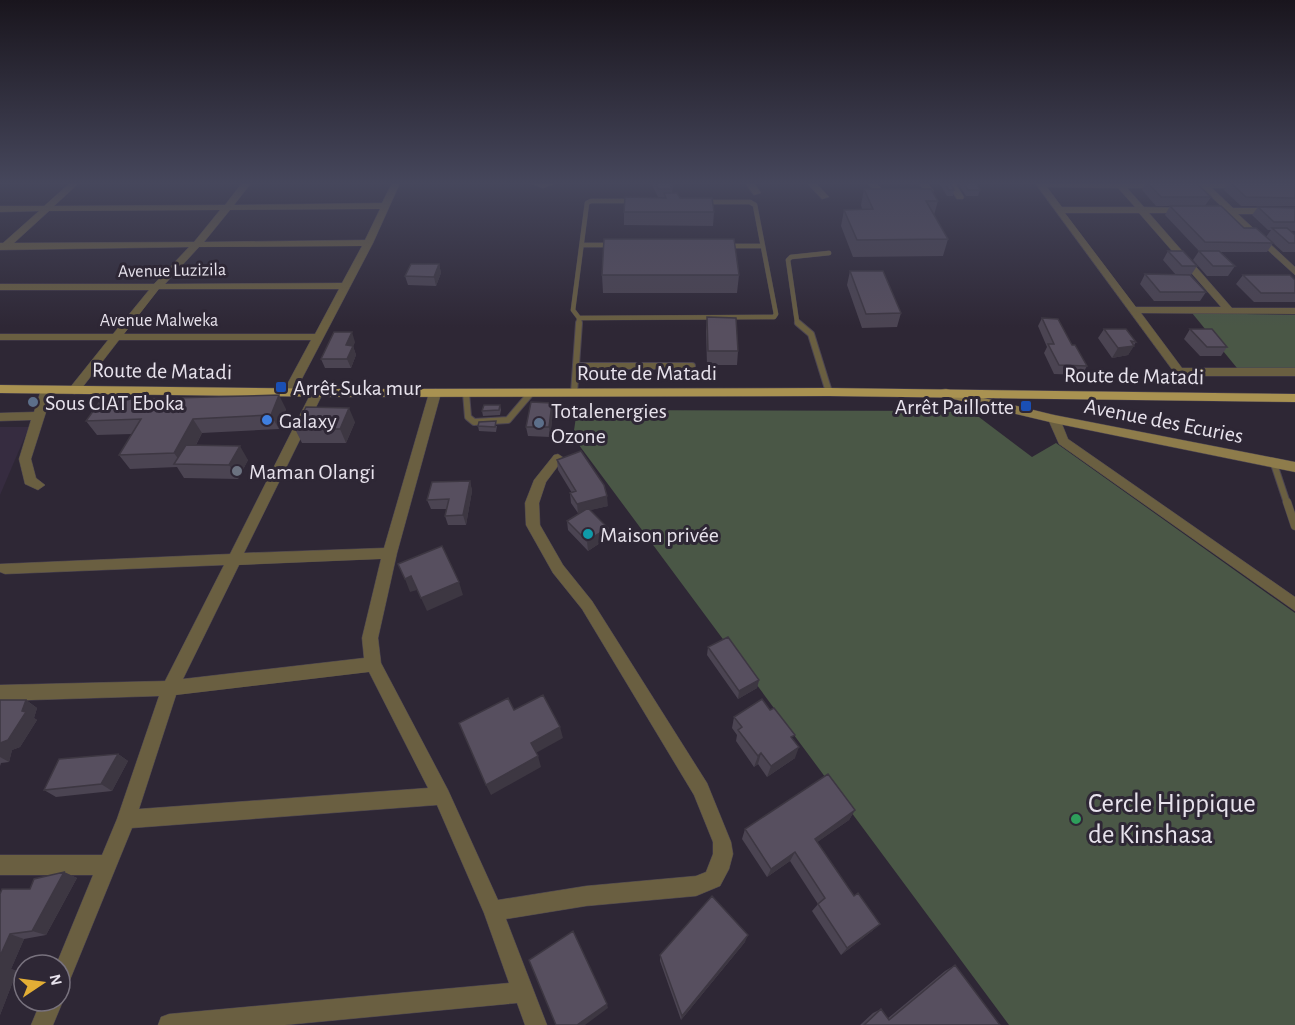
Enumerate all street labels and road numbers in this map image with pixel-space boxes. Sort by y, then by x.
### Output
street label: Avenue Luzizila [118,261,226,281]
street label: Avenue Malweka [100,312,218,330]
street label: Route de Matadi [92,359,232,383]
street label: Route de Matadi [577,362,717,384]
street label: Route de Matadi [1064,364,1204,388]
street label: Avenue des Ecuries [1083,395,1245,447]

